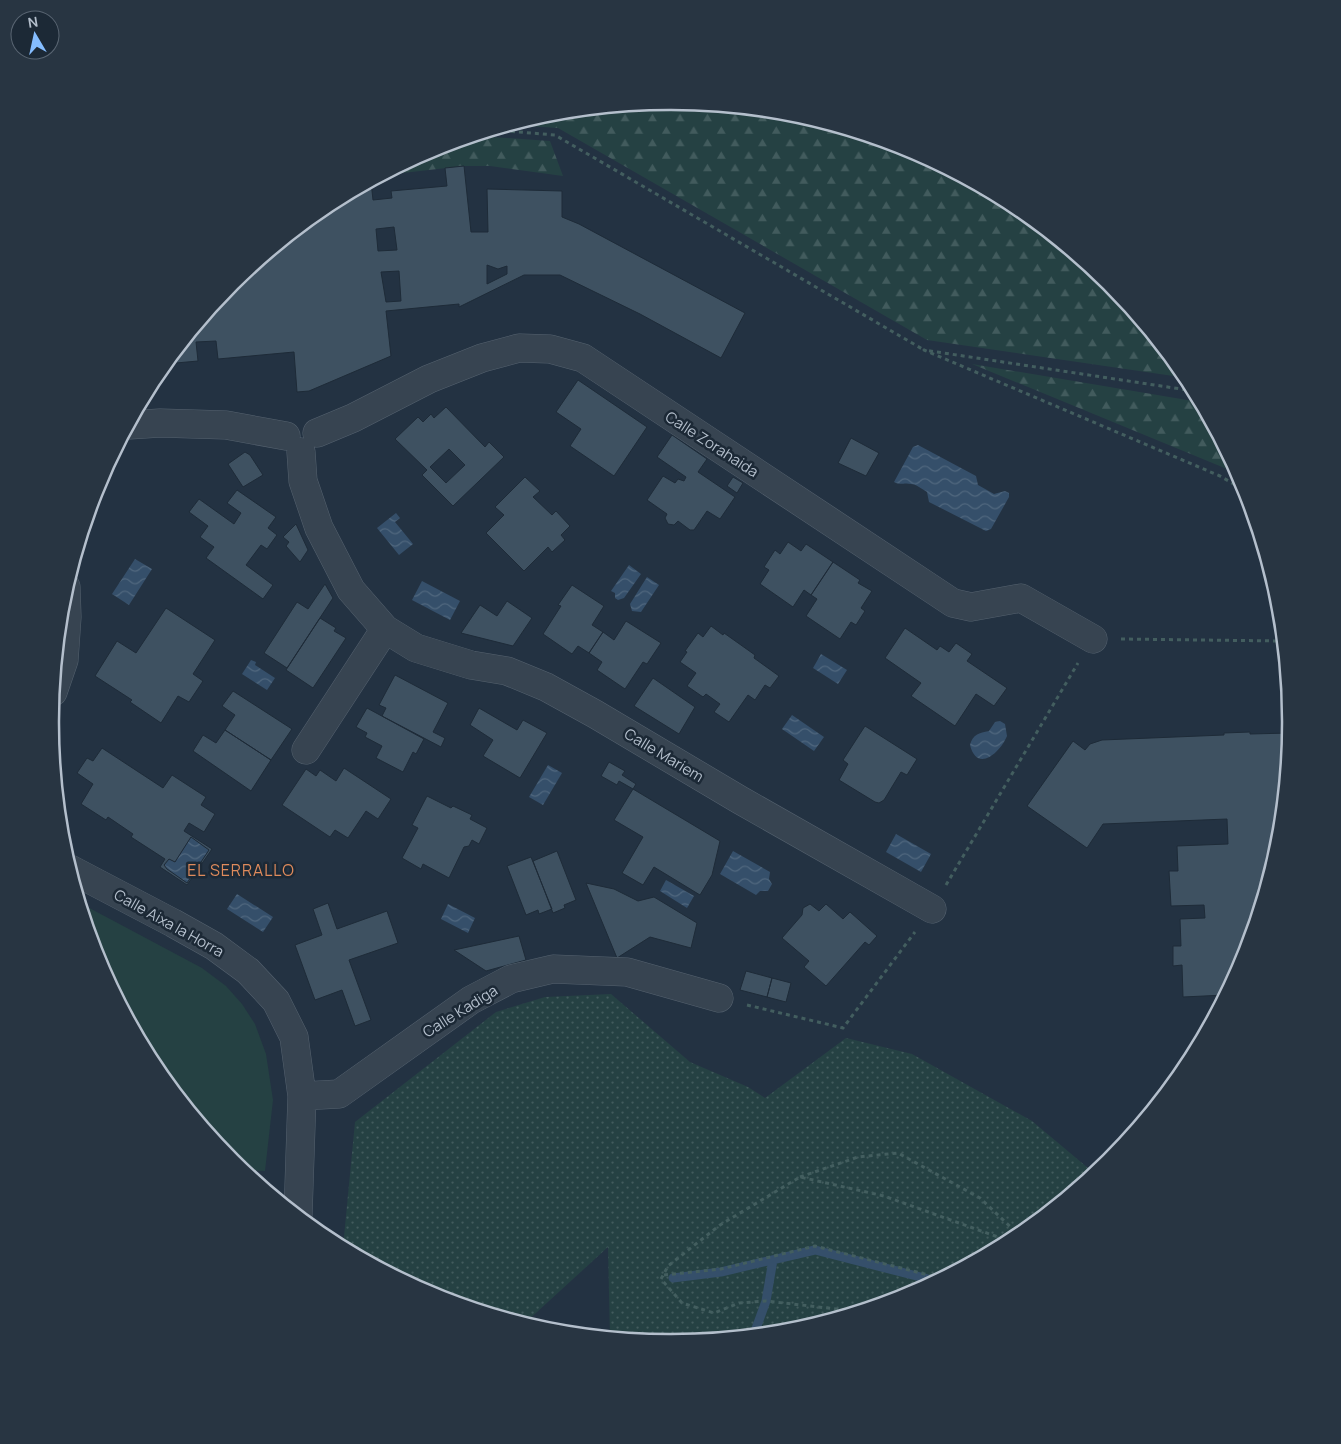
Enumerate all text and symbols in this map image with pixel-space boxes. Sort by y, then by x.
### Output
north arrow [10,10,60,60]
text: N [26,11,39,32]
street label: Calle Zorahaida [661,406,763,482]
street label: Calle Mariem [620,723,708,787]
district label: EL SERRALLO [187,859,295,881]
street label: Calle Aixa la Horra [110,884,228,962]
street label: Calle Kadiga [419,980,501,1042]

